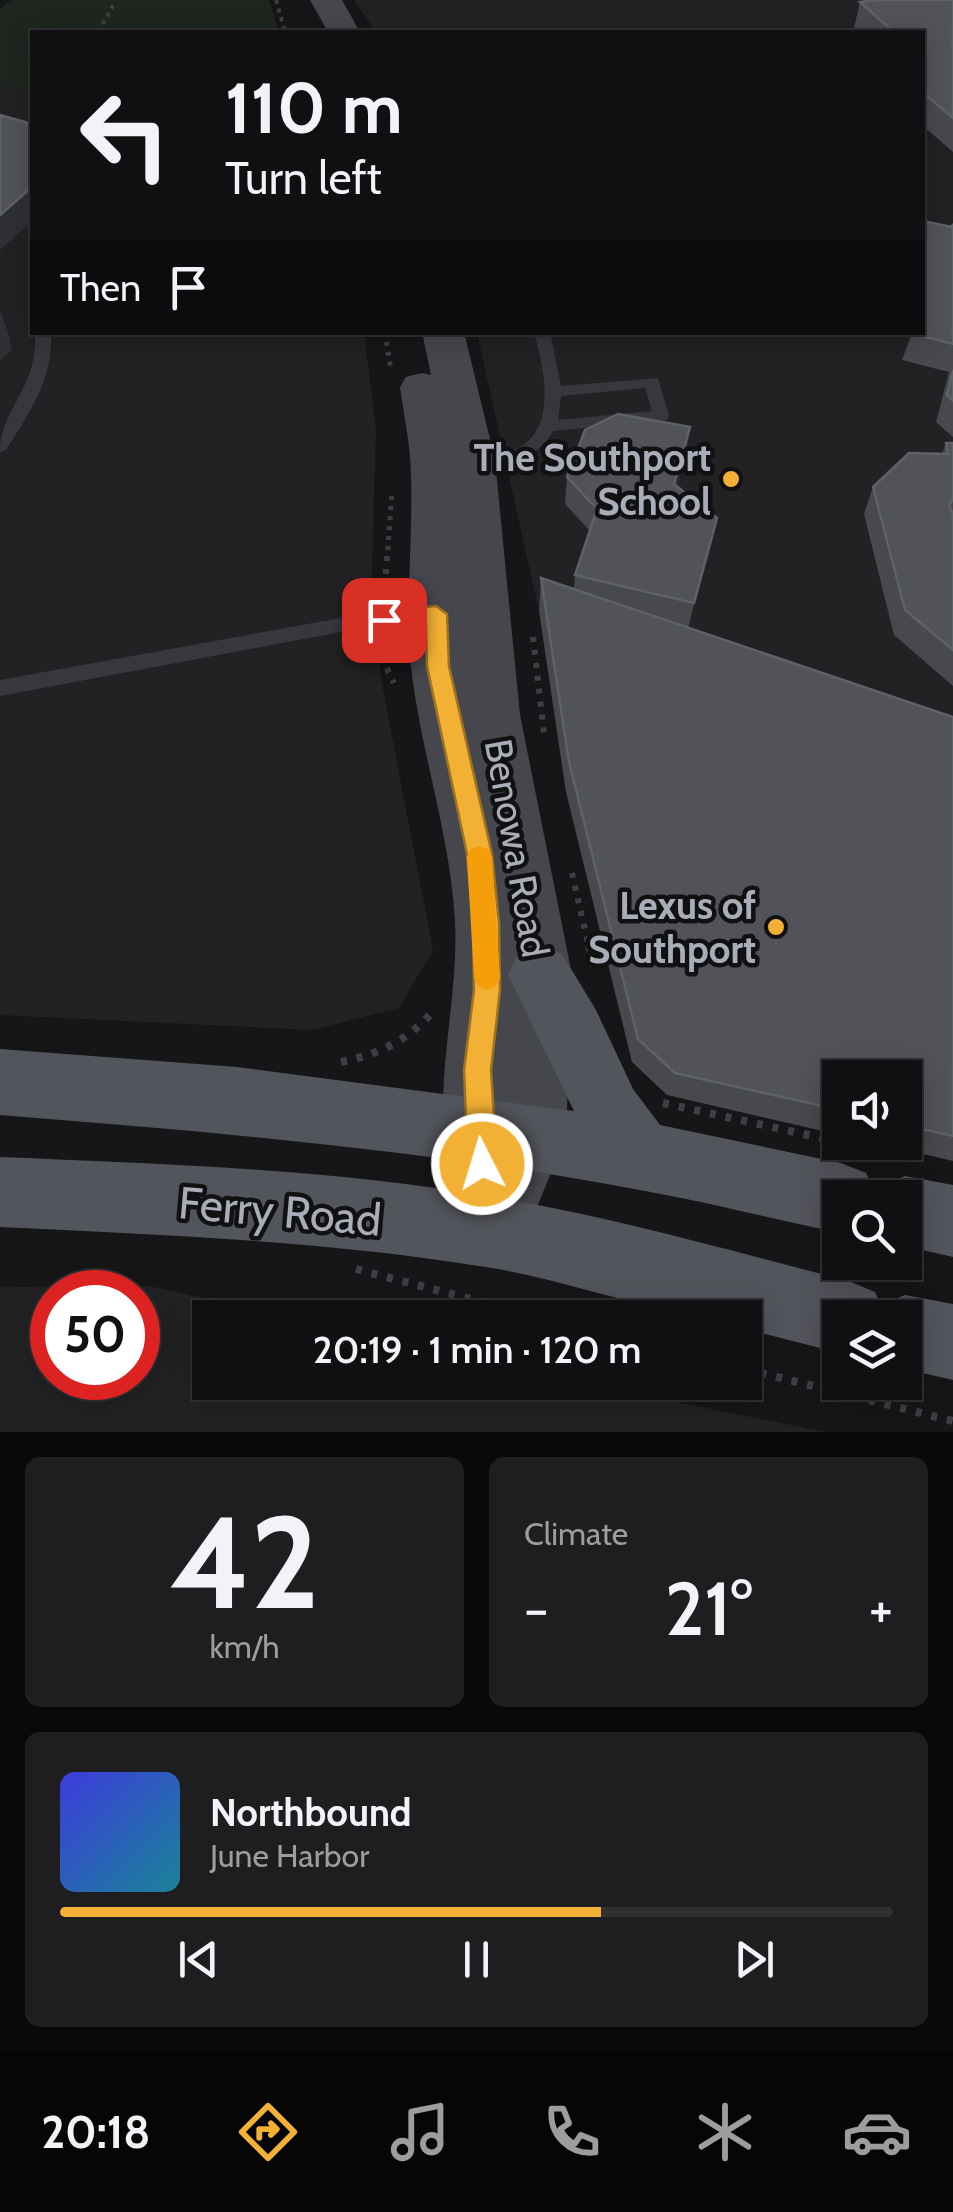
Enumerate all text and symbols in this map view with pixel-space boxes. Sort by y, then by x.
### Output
text: 110 m [225,65,403,151]
icon: left [60,70,190,200]
text: Turn left [225,151,382,205]
icon: arrive [161,260,216,315]
text: Then [60,264,141,311]
place label: The Southport School [473,434,711,525]
marker: The Southport School [720,468,742,490]
pin [342,578,427,663]
icon: arrive [357,593,412,648]
street label: Benowa Road [475,735,559,961]
place label: Lexus of Southport [588,882,756,973]
marker: Lexus of Southport [765,916,787,938]
map controls [822,1060,922,1400]
button: sound [822,1060,922,1160]
position arrow [430,1112,534,1216]
street label: Ferry Road [176,1175,384,1247]
button: search [822,1180,922,1280]
speed limit sign: 50 [30,1270,160,1400]
button: layers [822,1300,922,1400]
text: 20:19 · 1 min · 120 m [313,1326,641,1373]
text: 42 [170,1483,319,1641]
text: Climate [524,1514,628,1553]
text: 21° [665,1563,752,1654]
text: − [524,1575,548,1642]
text: + [869,1575,893,1642]
text: km/h [209,1627,280,1666]
text: Northbound [210,1789,412,1836]
text: June Harbor [210,1836,369,1875]
icon: previous [171,1932,226,1987]
icon: pause [449,1932,504,1987]
icon: next [727,1932,782,1987]
icon: directions [233,2097,303,2167]
icon: music [385,2097,455,2167]
icon: phone [537,2097,607,2167]
icon: climate [690,2097,760,2167]
icon: car [842,2097,912,2167]
text: 20:18 [41,2105,150,2159]

